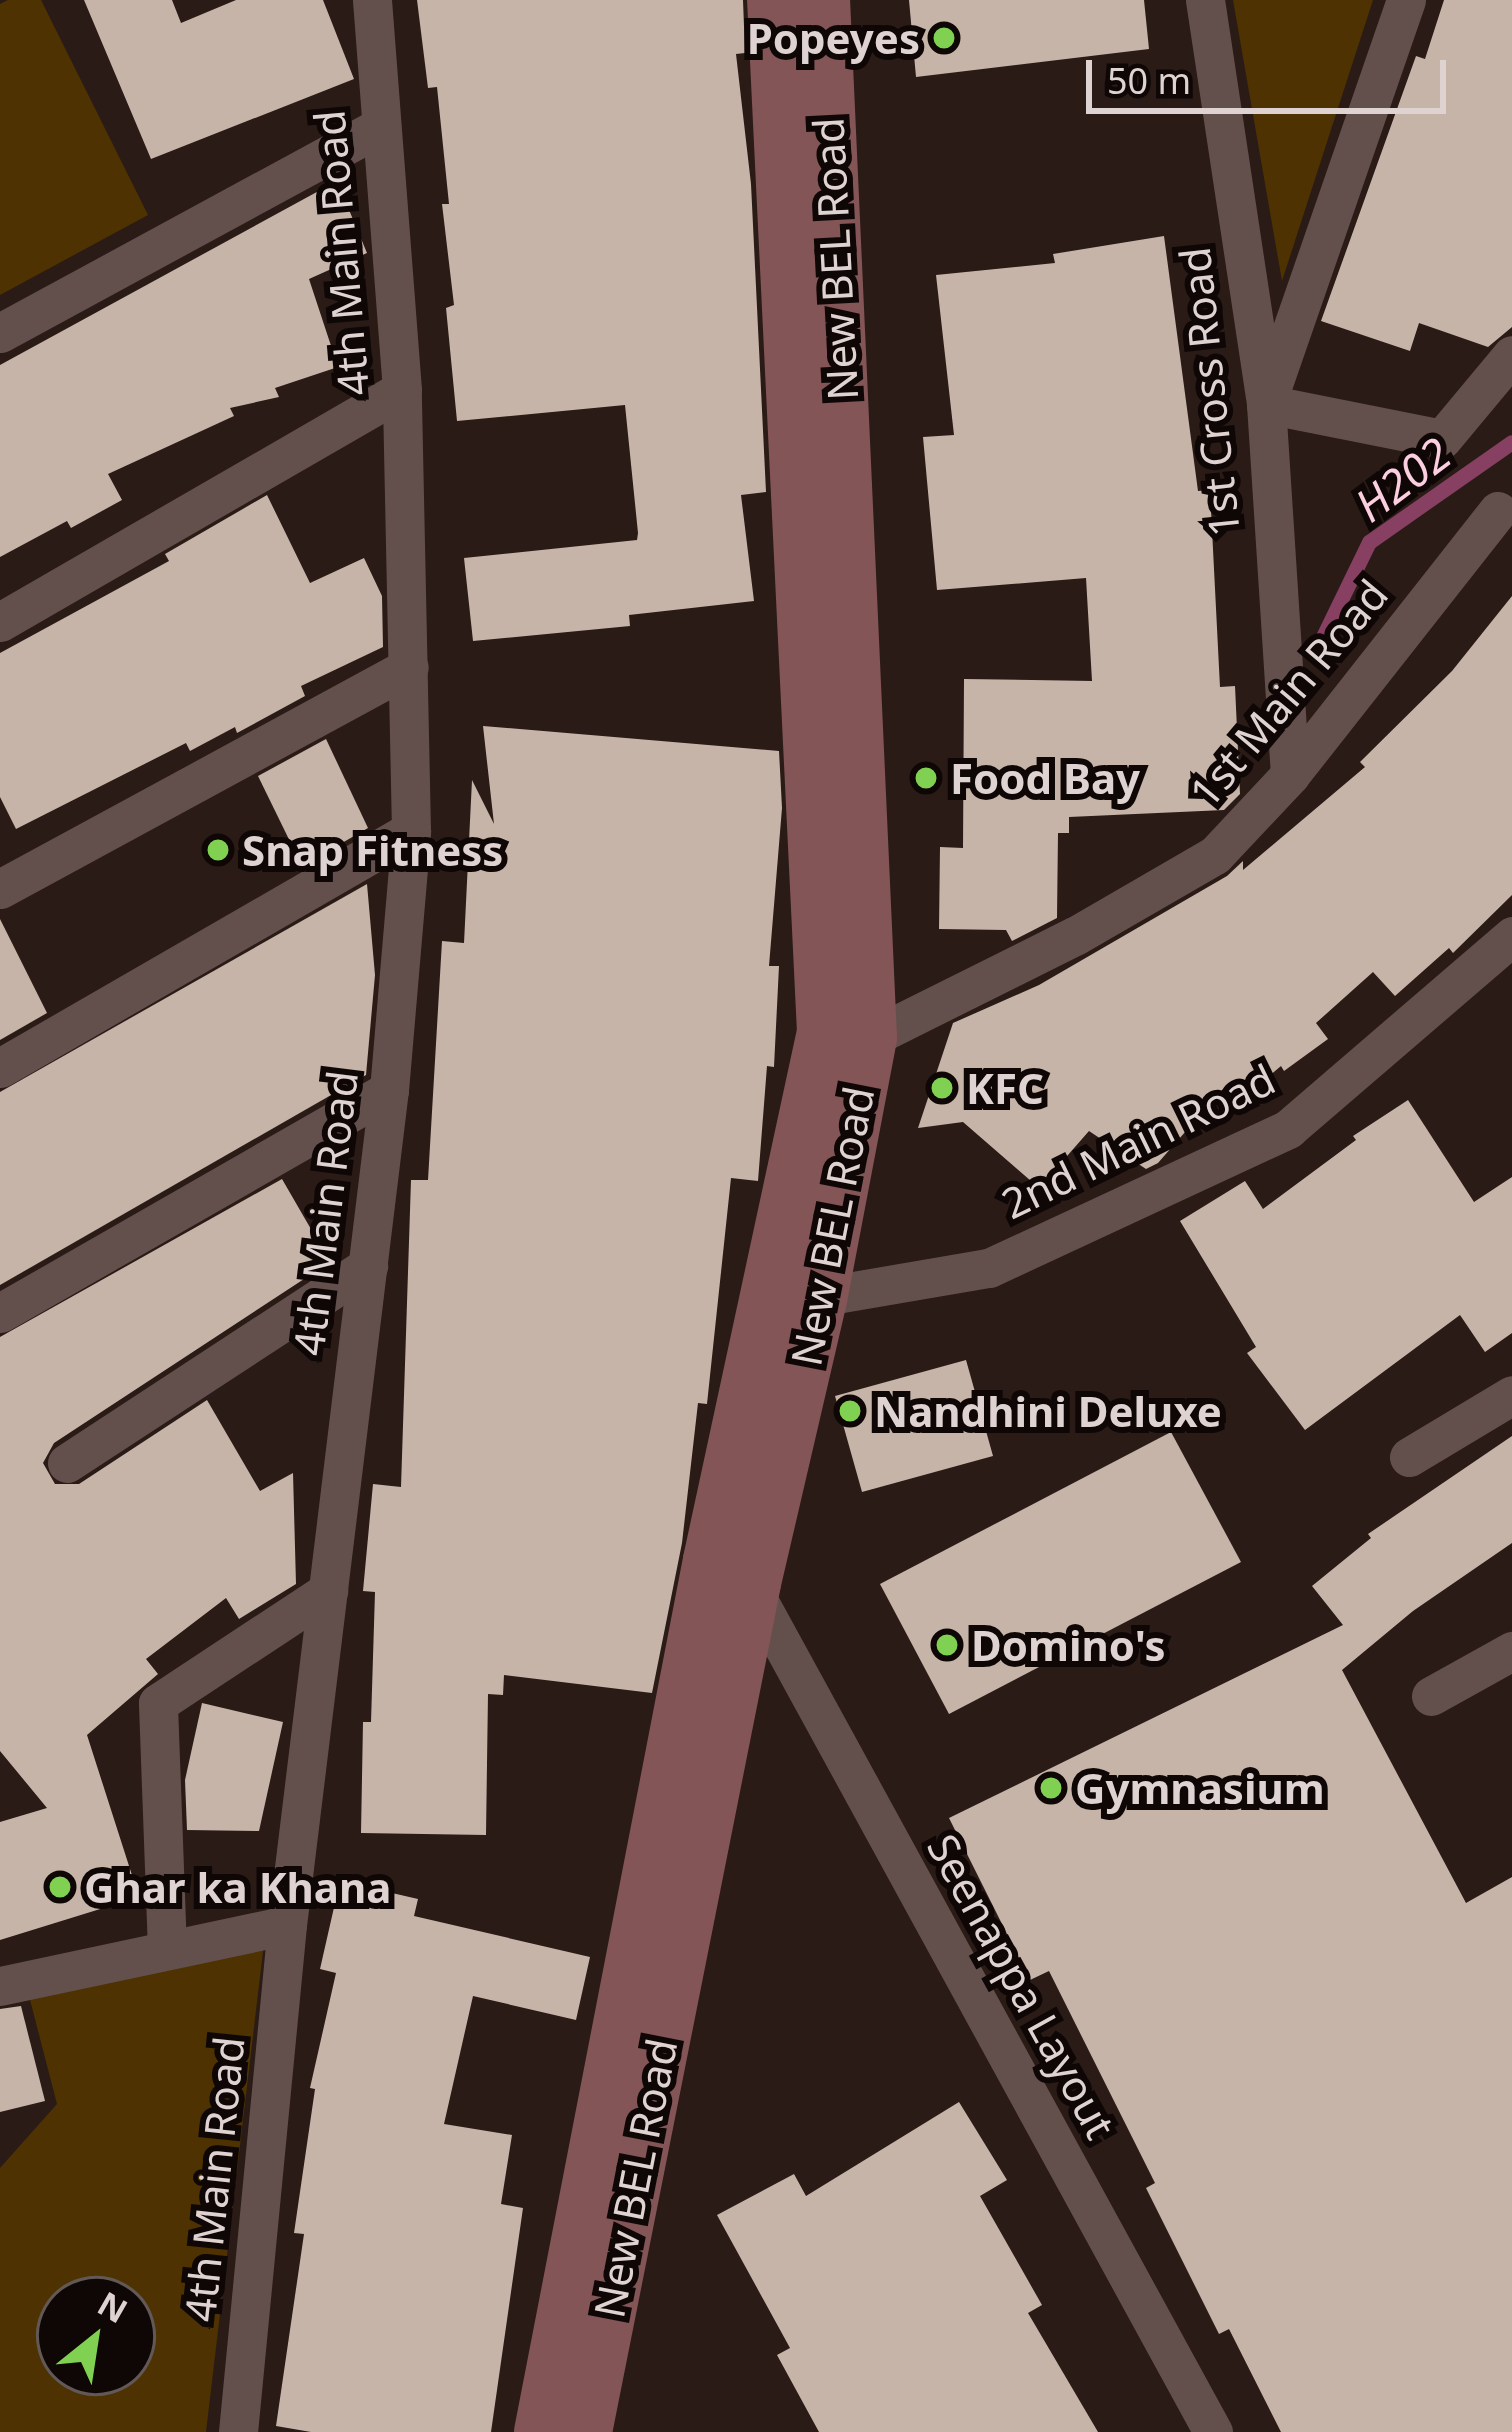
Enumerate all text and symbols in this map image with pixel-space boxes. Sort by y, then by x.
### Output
place label: Popeyes [747,13,920,63]
marker: Popeyes [931,25,957,51]
scale bar [1092,36,1452,110]
text: 50 m [1107,56,1191,105]
street label: 4th Main Road [303,108,379,398]
street label: New BEL Road [802,116,868,402]
street label: 1st Cross Road [1169,245,1249,539]
water label: H202 [1344,426,1460,532]
street label: 1st Main Road [1179,569,1397,817]
place label: Food Bay [950,753,1140,803]
marker: Food Bay [913,765,939,791]
place label: Snap Fitness [242,825,503,875]
marker: Snap Fitness [205,837,231,863]
street label: 2nd Main Road [993,1053,1283,1229]
place label: KFC [966,1063,1044,1113]
street label: 4th Main Road [283,1068,367,1358]
marker: KFC [929,1075,955,1101]
street label: New BEL Road [780,1082,884,1370]
place label: Nandhini Deluxe [874,1386,1222,1436]
marker: Nandhini Deluxe [837,1398,863,1424]
place label: Domino's [971,1620,1166,1670]
marker: Domino's [934,1632,960,1658]
place label: Gymnasium [1075,1763,1325,1813]
marker: Gymnasium [1038,1775,1064,1801]
street label: Seenappa Layout [918,1825,1126,2147]
place label: Ghar ka Khana [84,1862,391,1912]
marker: Ghar ka Khana [47,1874,73,1900]
street label: 4th Main Road [174,2034,254,2324]
street label: New BEL Road [583,2034,687,2322]
north arrow [36,2276,156,2396]
text: N [90,2281,136,2333]

